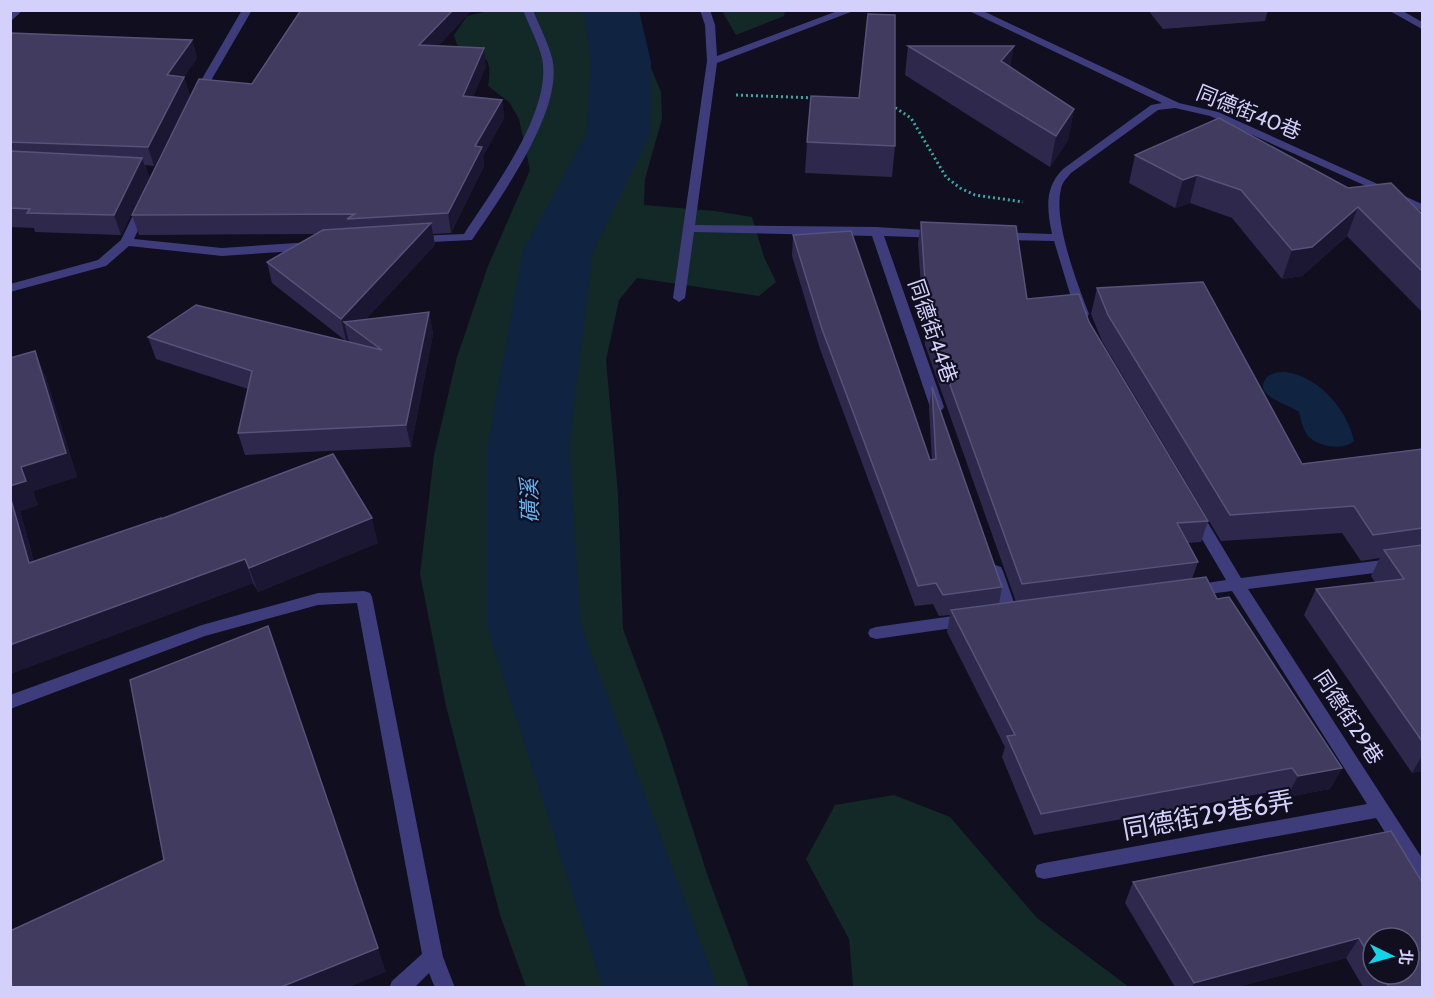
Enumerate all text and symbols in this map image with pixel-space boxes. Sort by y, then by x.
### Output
street label: 同德街40巷 [1193,80,1305,144]
street label: 同德街44巷 [904,276,962,386]
water label: 磺溪 [516,476,544,523]
street label: 同德街29巷 [1309,665,1389,769]
street label: 同德街29巷6弄 [1120,784,1296,846]
north arrow [1361,926,1421,986]
text: 北 [1395,948,1416,966]

